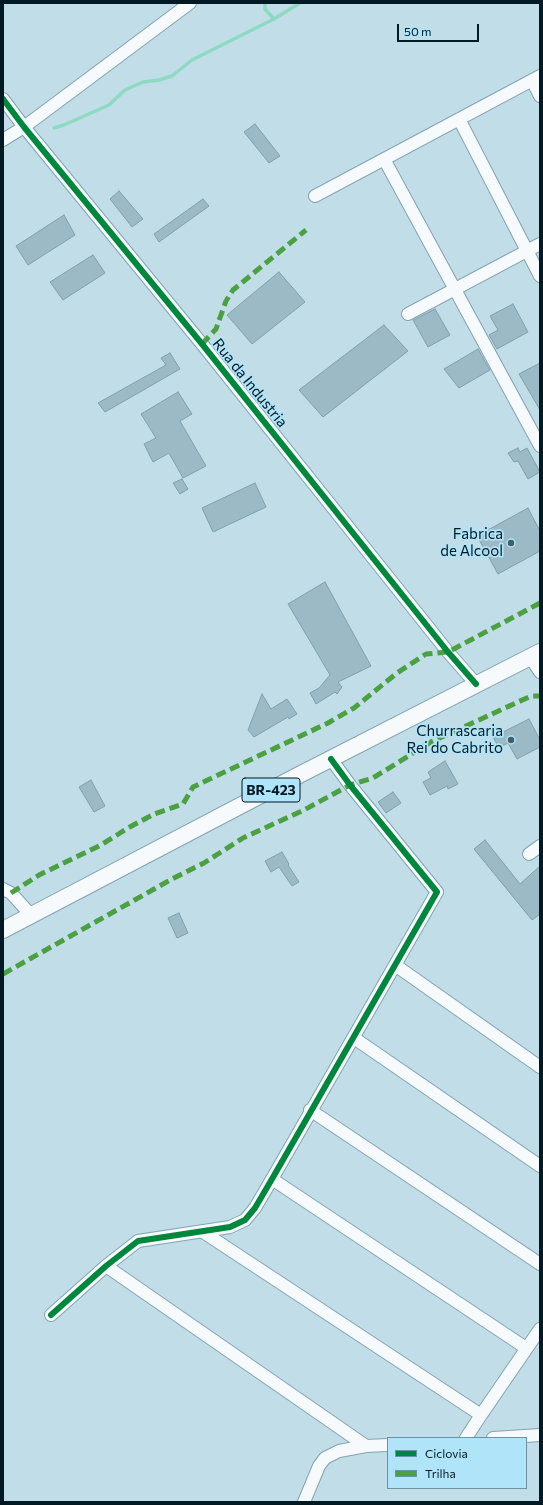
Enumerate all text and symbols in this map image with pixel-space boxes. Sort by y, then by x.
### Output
scale bar [399,16,481,42]
text: 50 m [404,24,432,38]
street label: Rua da Industria [209,335,291,431]
place label: Fabrica de Alcool [440,525,503,560]
marker: Fabrica de Alcool [506,538,516,548]
place label: Churrascaria Rei do Cabrito [406,722,503,757]
marker: Churrascaria Rei do Cabrito [506,735,516,745]
road number: BR-423 [242,778,300,802]
legend [387,1437,527,1489]
text: Ciclovia [425,1446,468,1460]
text: Trilha [425,1466,456,1480]

